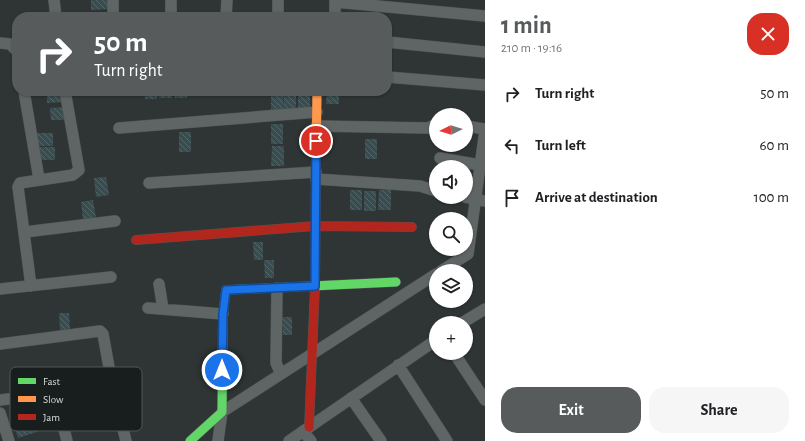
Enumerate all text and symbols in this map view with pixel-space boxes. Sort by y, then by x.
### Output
button: close [747,13,789,55]
text: 1 min [501,14,552,38]
icon: right [28,28,80,80]
text: 50 m [94,29,148,57]
text: 210 m · 19:16 [501,42,562,55]
text: Turn right [94,62,163,80]
icon: right [501,83,523,105]
text: Turn right [535,86,594,101]
text: 50 m [760,86,789,101]
north arrow [429,108,473,152]
map controls [429,108,473,360]
pin [299,124,333,158]
icon: arrive [305,130,327,152]
icon: left [501,135,523,157]
text: Turn left [535,138,586,153]
text: 60 m [760,138,789,153]
button: sound [429,160,473,204]
icon: arrive [501,187,523,209]
text: Arrive at destination [535,190,658,205]
text: 100 m [754,190,789,205]
button: search [429,212,473,256]
button: layers [429,264,473,308]
button: + [429,316,473,360]
position arrow [201,349,243,391]
legend [10,367,142,431]
text: Fast [43,376,61,387]
button: Exit [501,387,641,433]
button: Share [649,387,789,433]
text: Slow [43,394,64,405]
text: Jam [43,412,60,423]

